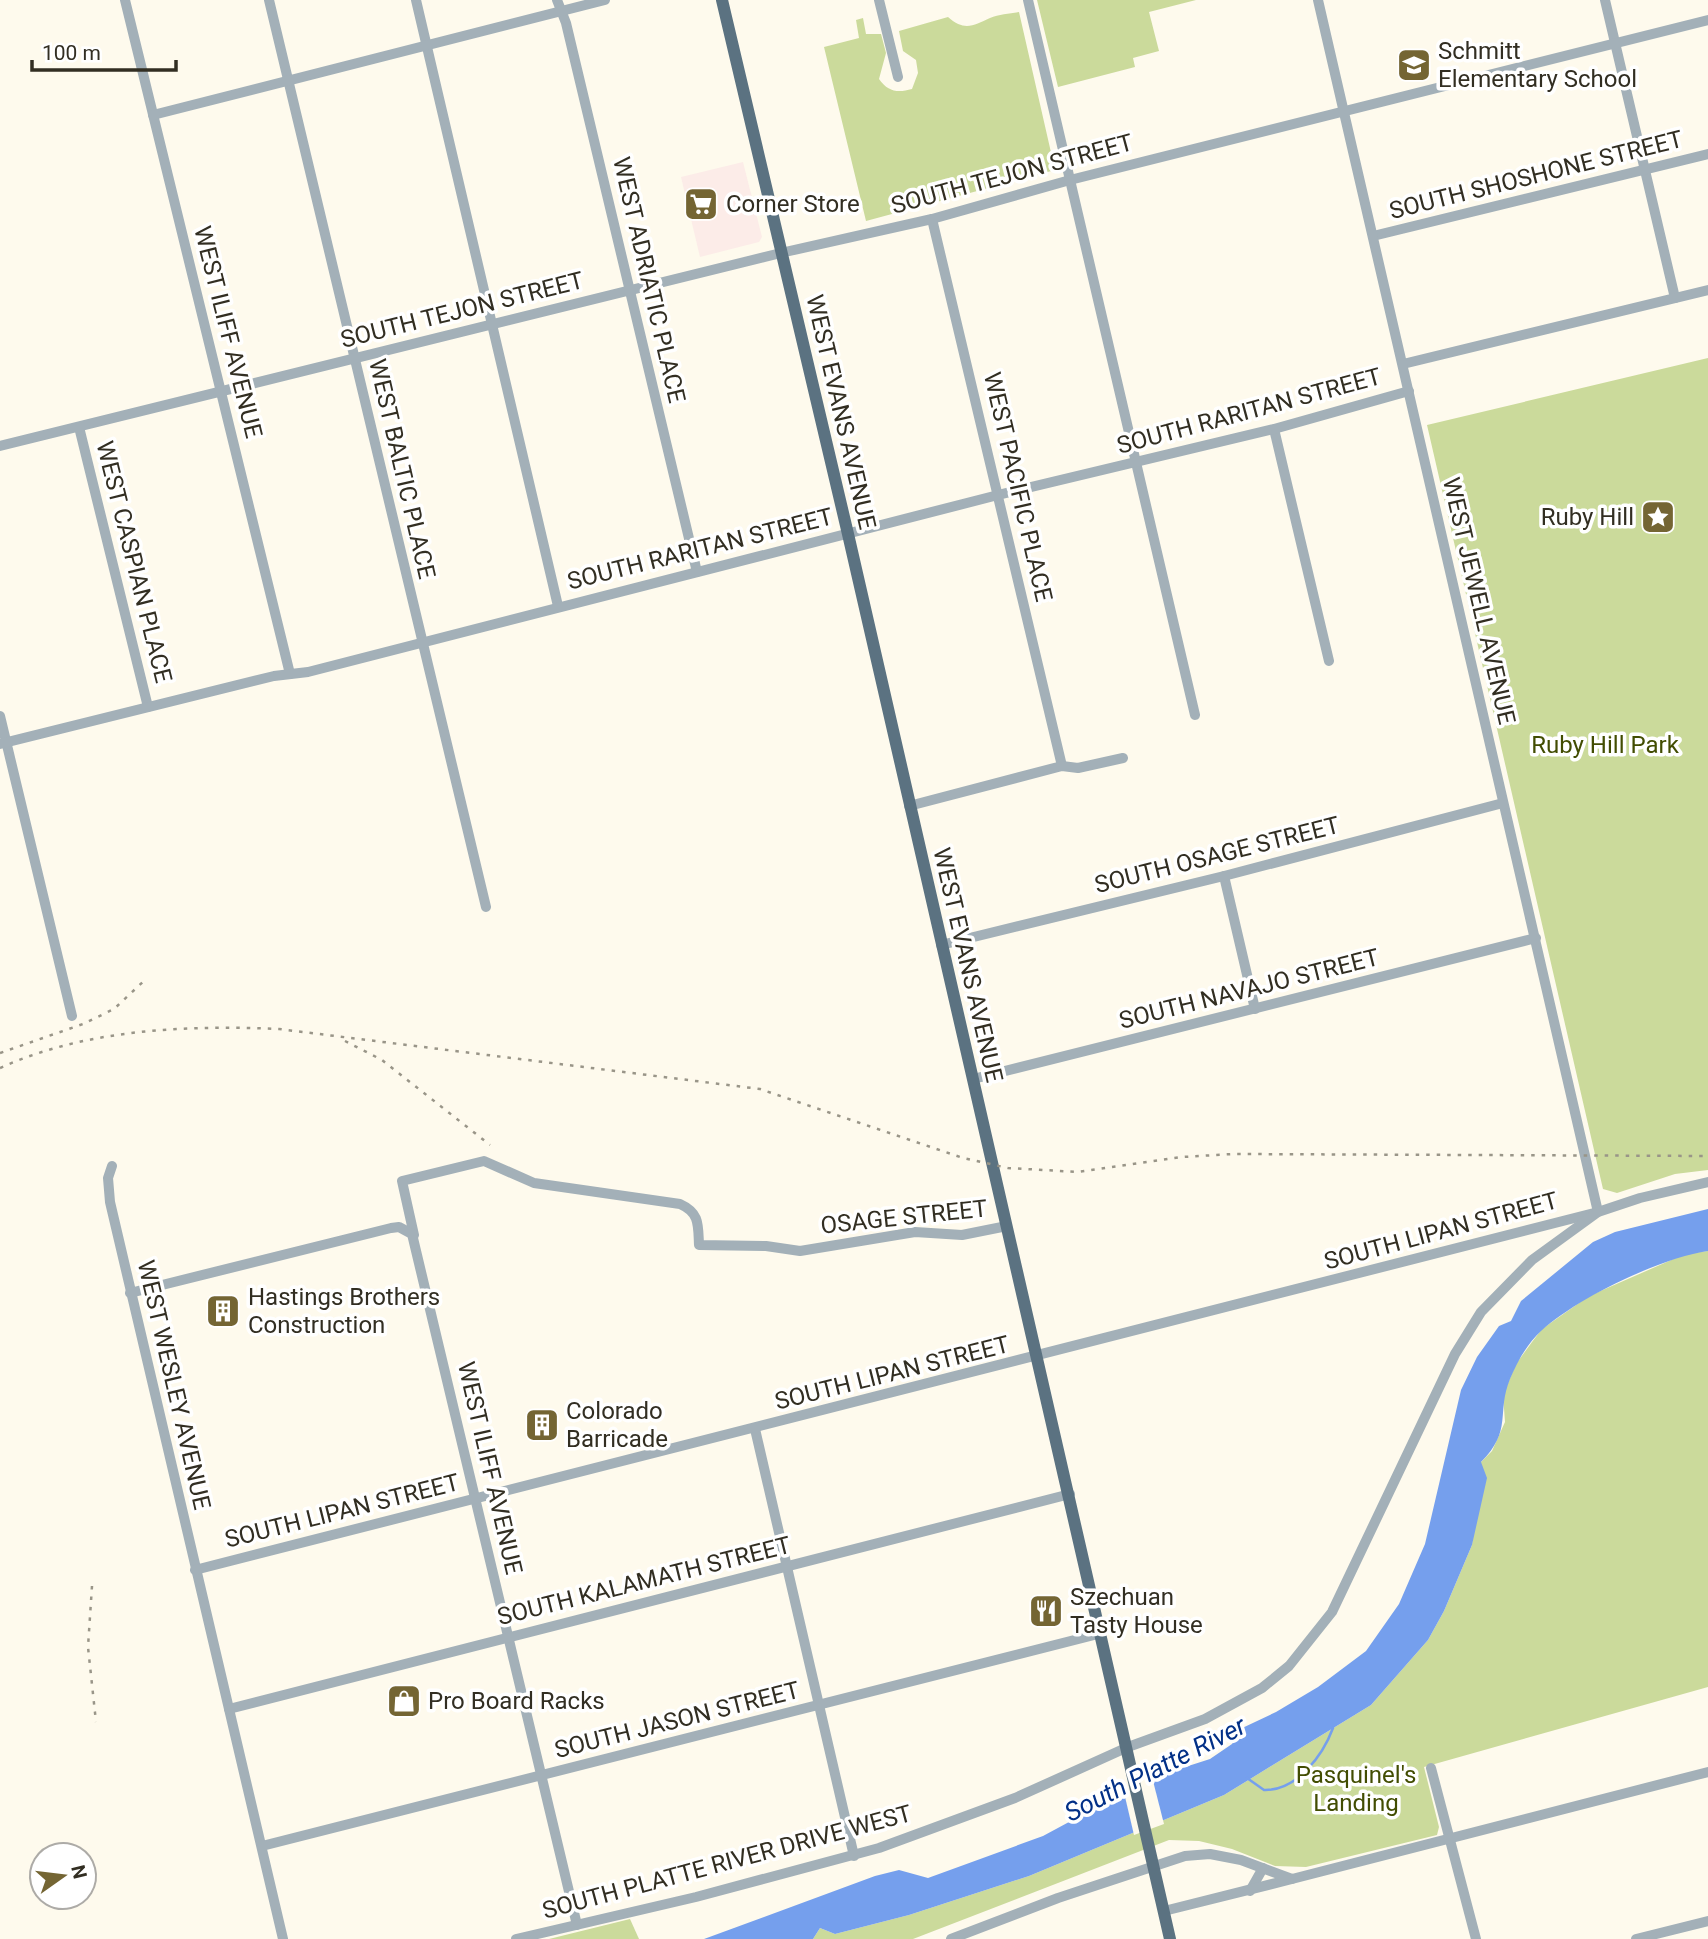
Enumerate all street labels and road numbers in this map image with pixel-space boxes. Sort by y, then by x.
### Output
street label: SOUTH SHOSHONE STREET [1386,125,1686,225]
street label: SOUTH TEJON STREET [888,128,1136,220]
street label: WEST ADRIATIC PLACE [607,154,691,406]
street label: WEST ILIFF AVENUE [188,223,268,441]
street label: SOUTH TEJON STREET [338,266,586,354]
street label: WEST EVANS AVENUE [800,292,882,532]
street label: WEST BALTIC PLACE [363,356,441,582]
street label: SOUTH RARITAN STREET [1114,362,1384,460]
street label: WEST PACIFIC PLACE [978,370,1058,604]
street label: WEST CASPIAN PLACE [90,438,178,686]
street label: WEST JEWELL AVENUE [1437,475,1521,727]
street label: SOUTH RARITAN STREET [564,502,836,596]
street label: SOUTH OSAGE STREET [1092,811,1342,899]
street label: WEST EVANS AVENUE [927,845,1009,1085]
street label: SOUTH NAVAJO STREET [1116,943,1382,1035]
street label: SOUTH LIPAN STREET [1321,1186,1561,1276]
street label: OSAGE STREET [819,1194,989,1240]
street label: WEST WESLEY AVENUE [132,1258,216,1512]
street label: SOUTH LIPAN STREET [772,1330,1012,1416]
street label: WEST ILIFF AVENUE [452,1359,528,1577]
street label: SOUTH LIPAN STREET [222,1468,462,1554]
street label: SOUTH KALAMATH STREET [495,1531,793,1631]
street label: SOUTH JASON STREET [552,1676,802,1764]
street label: SOUTH PLATTE RIVER DRIVE WEST [539,1799,915,1925]

